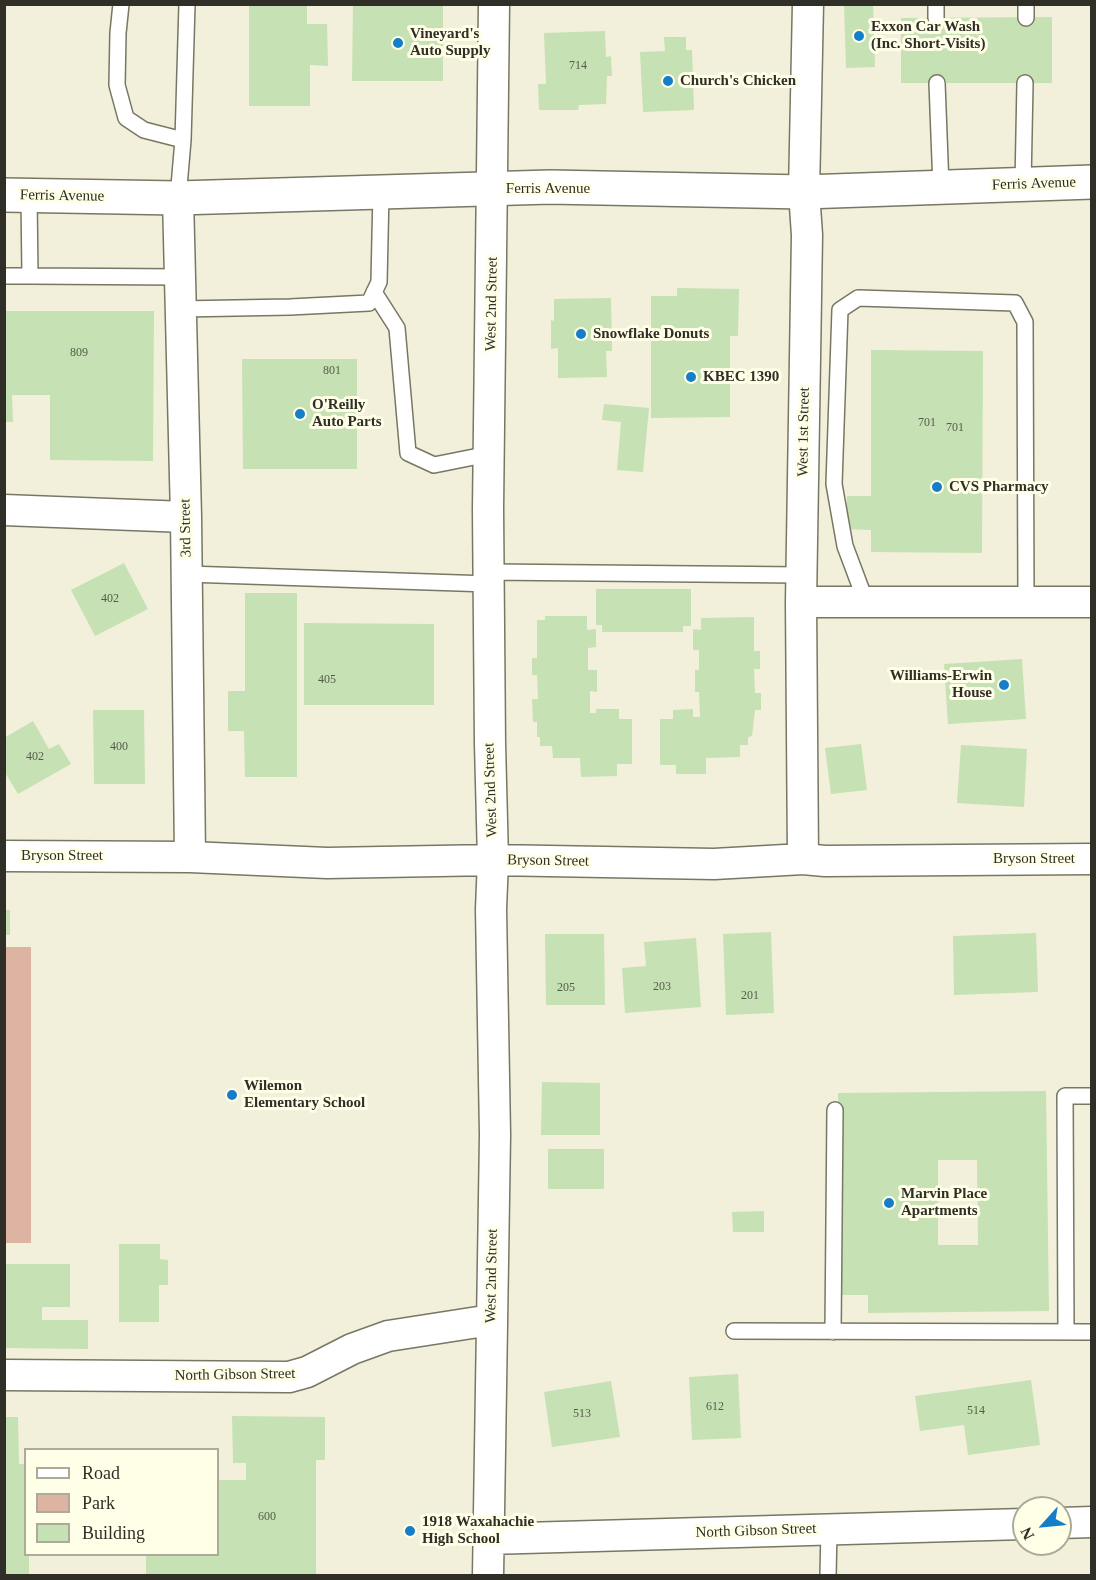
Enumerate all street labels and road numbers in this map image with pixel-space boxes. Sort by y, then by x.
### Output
street label: Ferris Avenue [992,174,1076,194]
street label: Ferris Avenue [506,180,590,198]
street label: Ferris Avenue [20,186,104,206]
street label: West 2nd Street [482,257,502,351]
street label: West 1st Street [794,387,814,477]
street label: 3rd Street [176,498,196,558]
street label: West 2nd Street [480,742,502,838]
street label: Bryson Street [21,847,103,865]
street label: Bryson Street [993,850,1075,868]
street label: Bryson Street [507,851,589,871]
street label: West 2nd Street [482,1229,502,1323]
street label: North Gibson Street [174,1365,296,1385]
street label: North Gibson Street [695,1520,817,1542]

